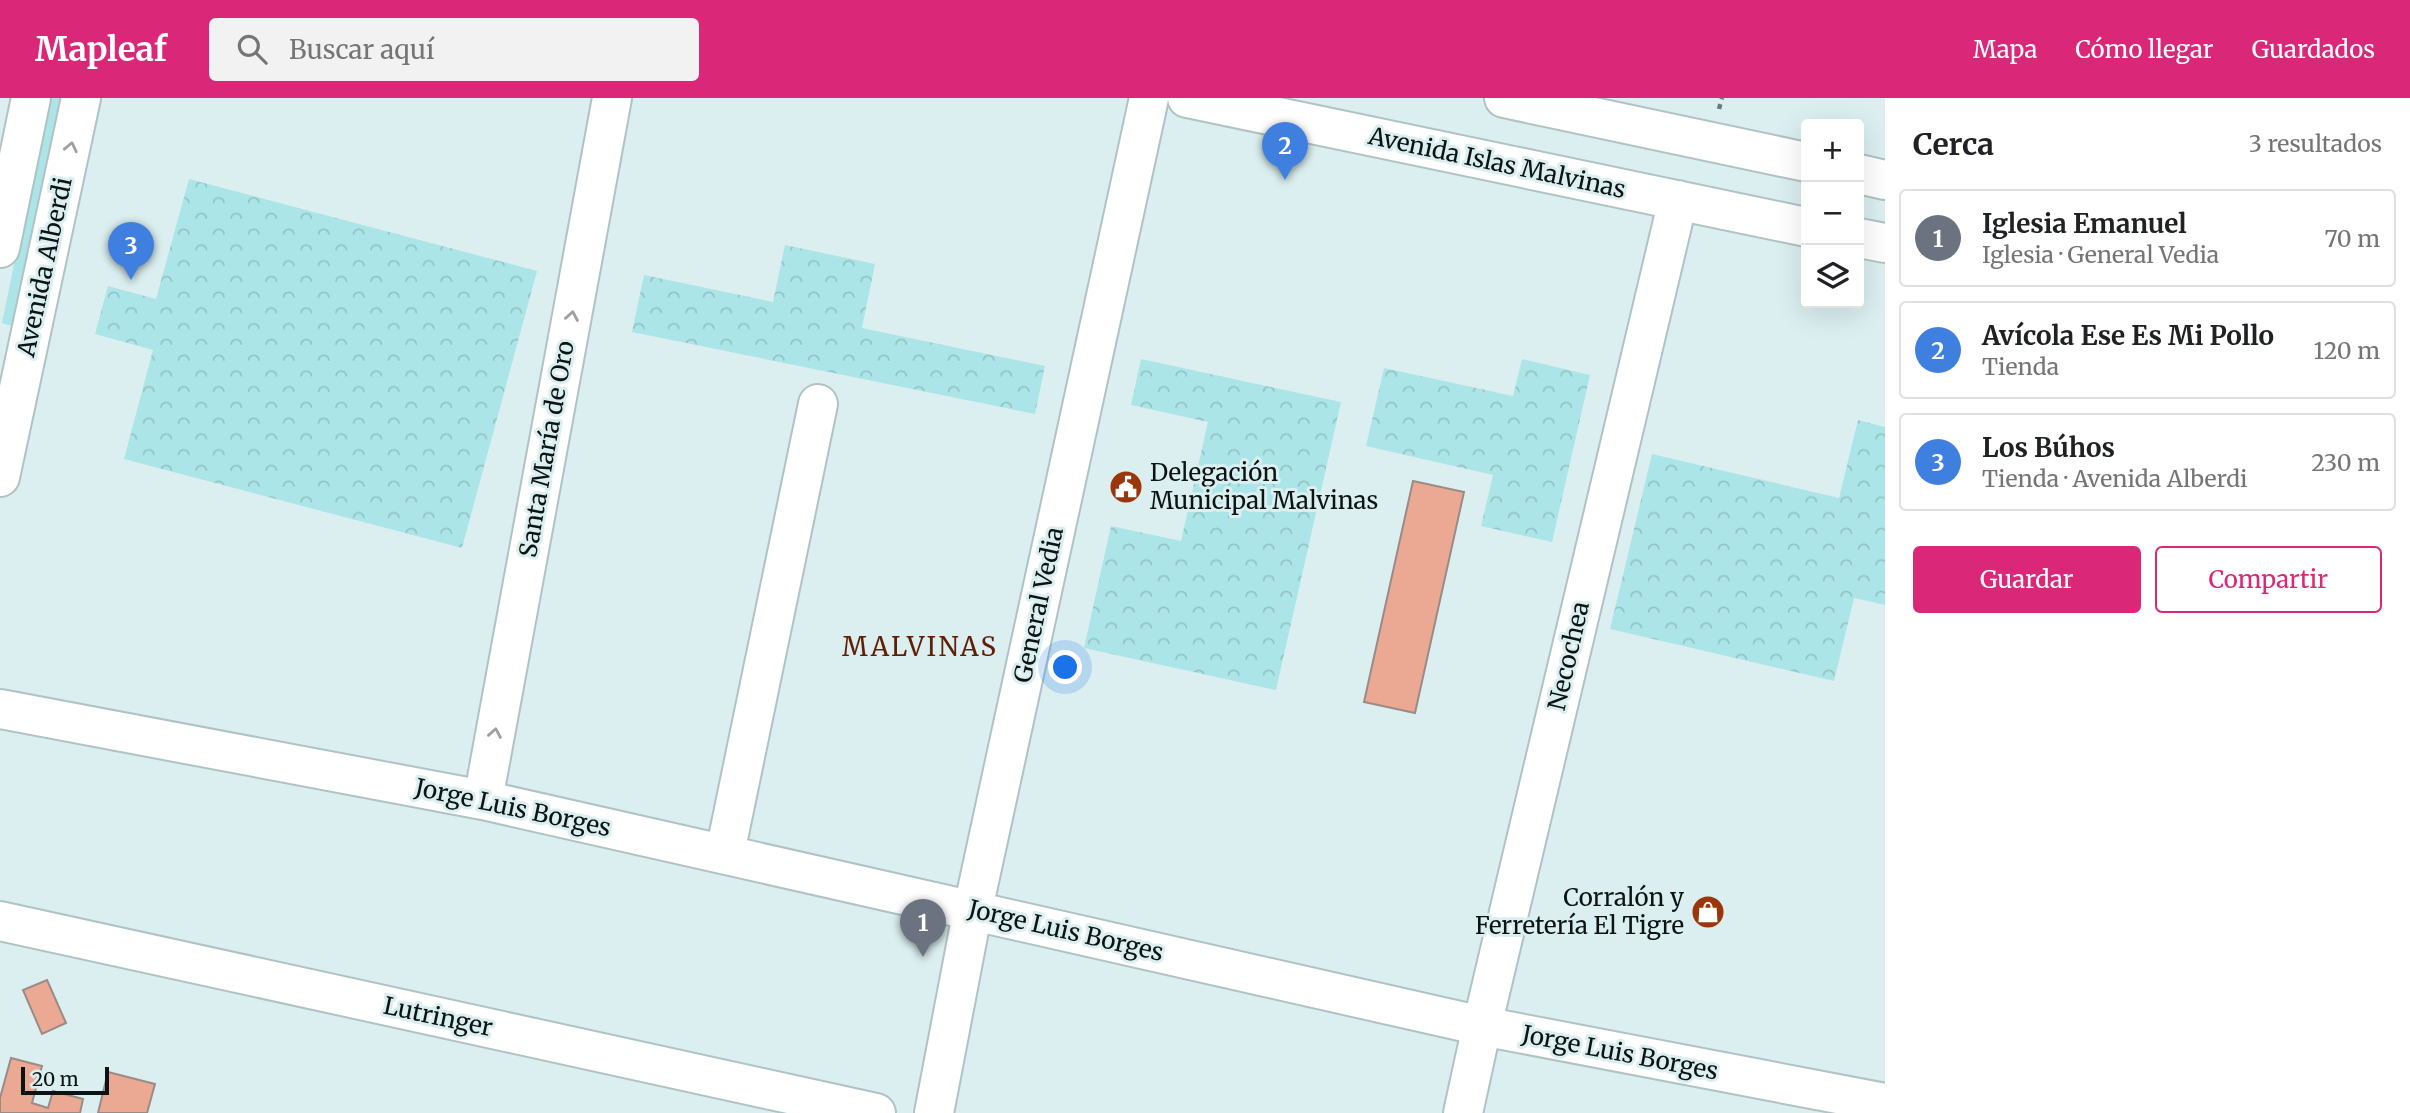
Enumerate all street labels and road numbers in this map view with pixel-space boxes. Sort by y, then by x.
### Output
street label: Avenida Islas Malvinas [1365,120,1629,205]
street label: Avenida Alberdi [10,174,79,360]
street label: Santa María de Oro [512,338,581,560]
street label: General Vedia [1007,524,1070,686]
street label: Necochea [1541,598,1596,713]
street label: Jorge Luis Borges [411,771,614,843]
street label: Jorge Luis Borges [965,893,1167,968]
street label: Lutringer [381,990,496,1043]
street label: Jorge Luis Borges [1518,1018,1721,1087]

